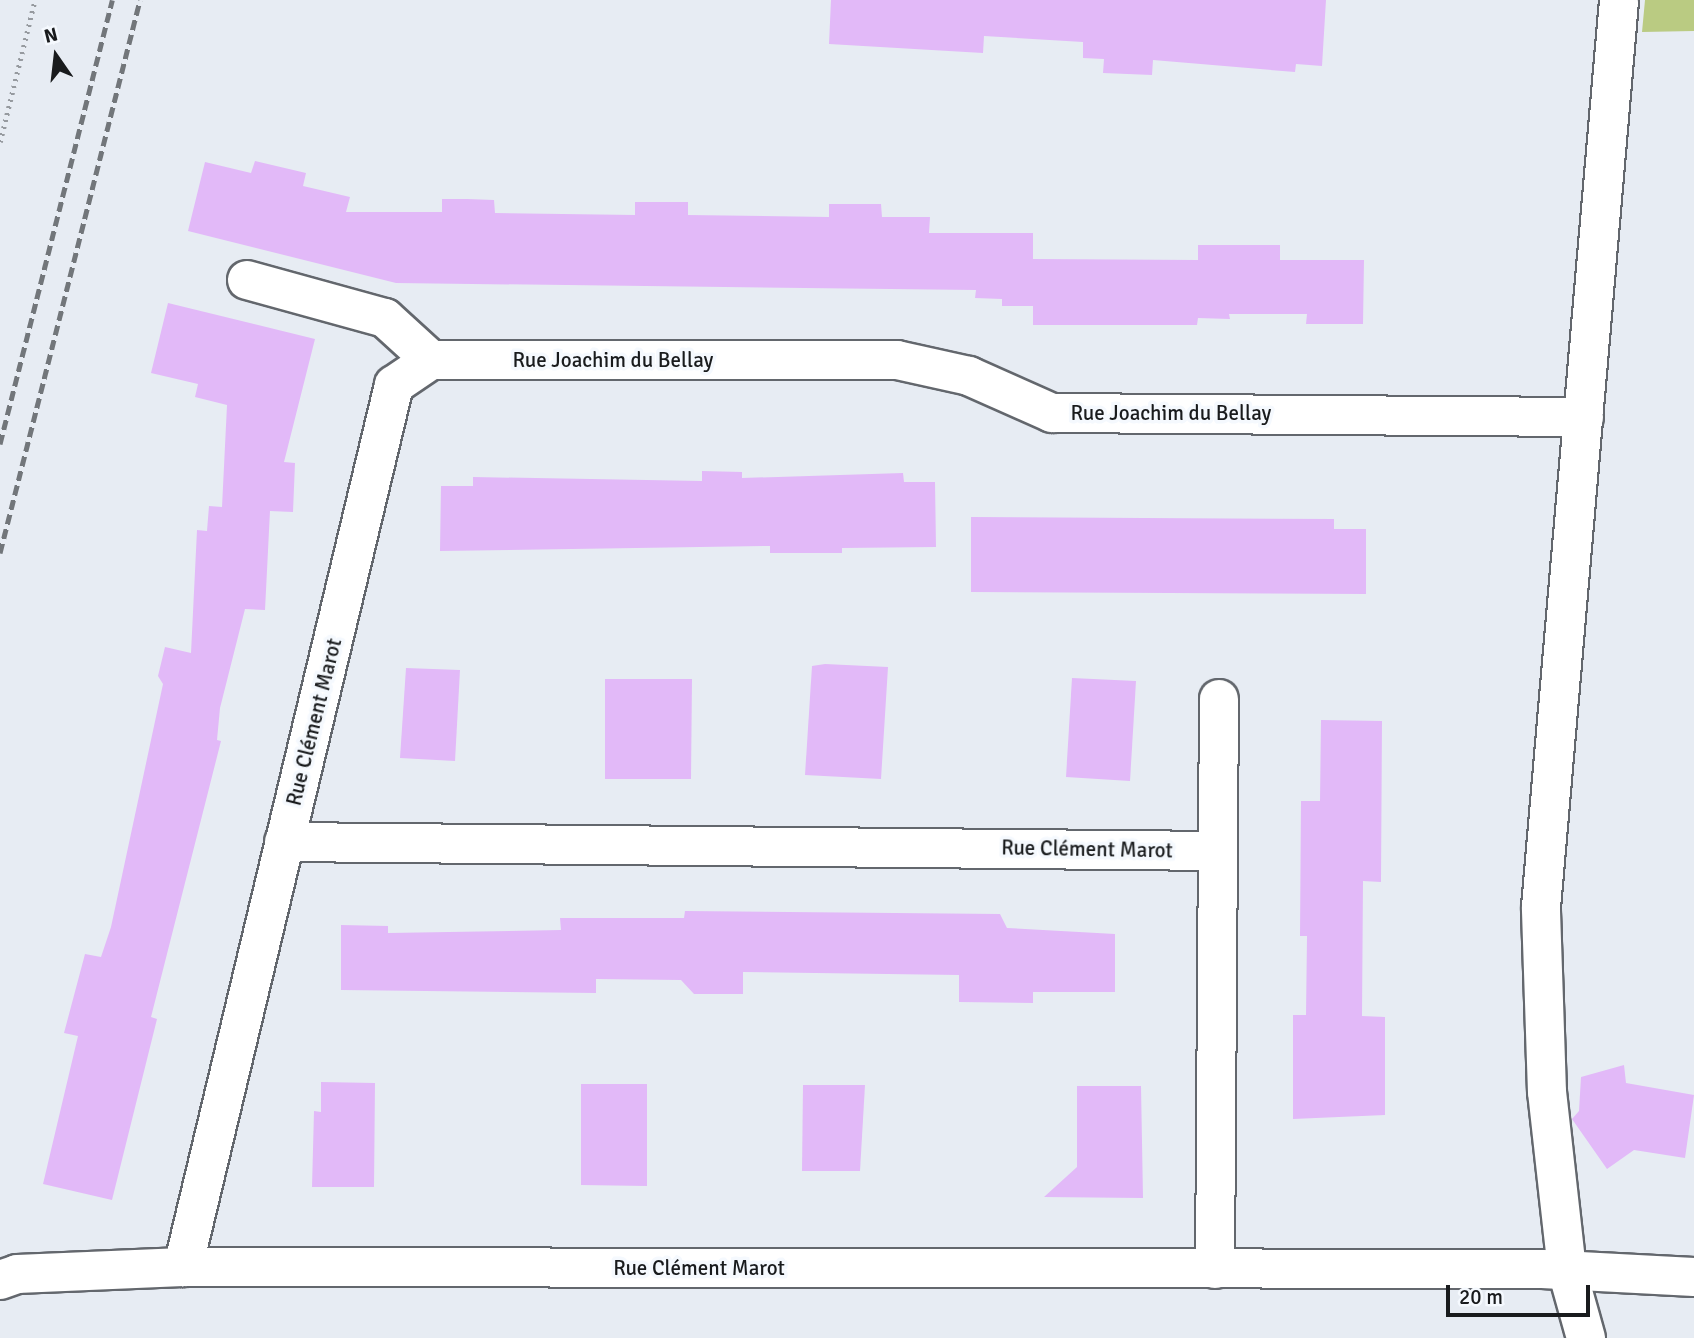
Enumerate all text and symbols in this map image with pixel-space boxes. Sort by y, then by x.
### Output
north arrow [21,21,91,91]
text: N [42,22,60,49]
street label: Rue Joachim du Bellay [513,347,713,373]
street label: Rue Joachim du Bellay [1071,400,1271,426]
street label: Rue Clément Marot [281,636,347,808]
street label: Rue Clément Marot [1001,835,1173,863]
street label: Rue Clément Marot [613,1255,785,1281]
scale bar [1449,1272,1592,1316]
text: 20 m [1459,1284,1503,1310]

